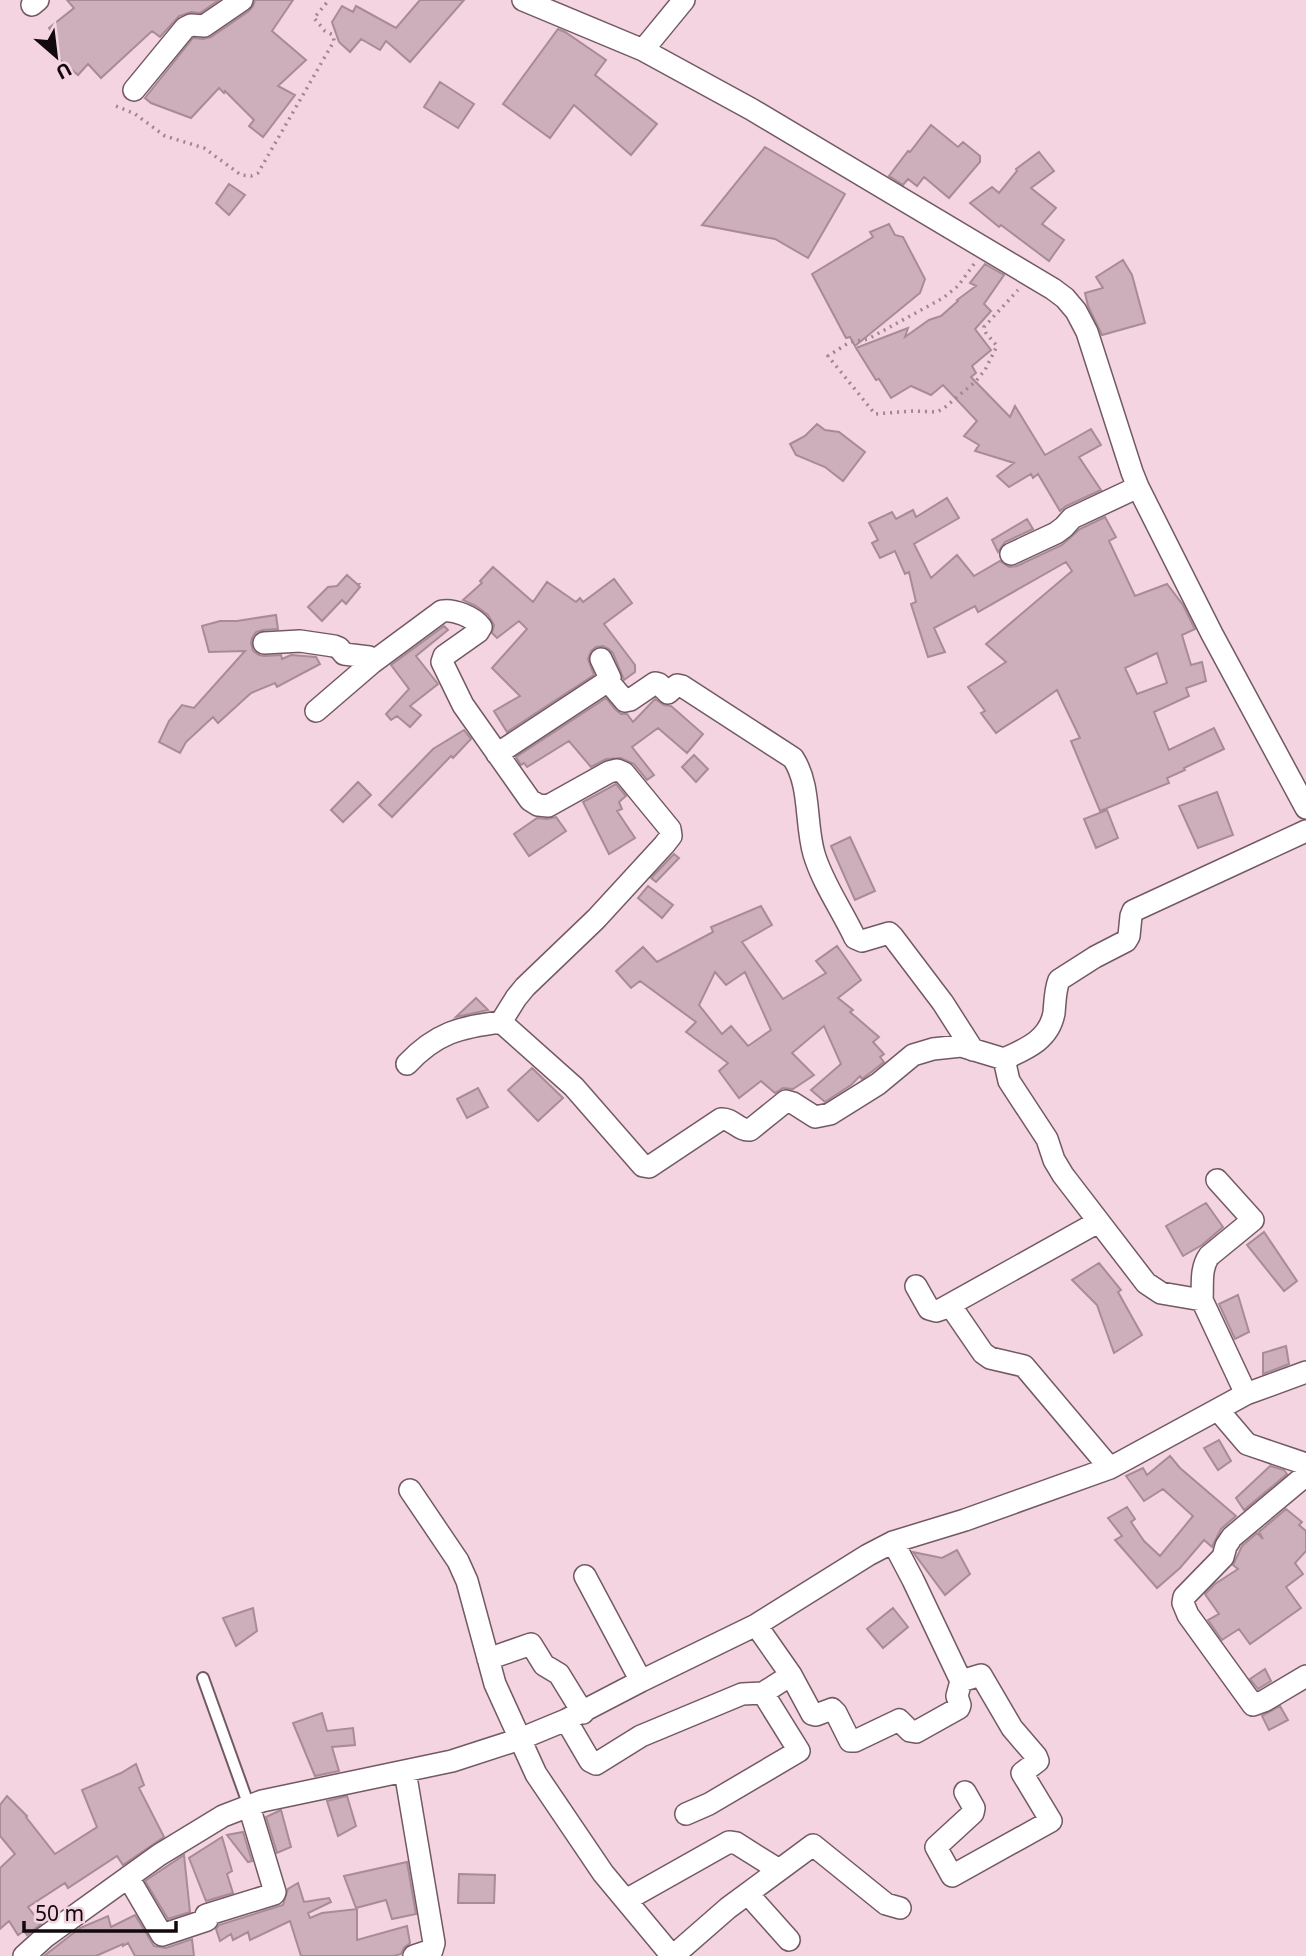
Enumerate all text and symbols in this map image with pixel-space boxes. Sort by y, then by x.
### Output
north arrow [21,21,91,91]
text: U [52,56,76,86]
scale bar [24,1890,177,1934]
text: 50 m [35,1899,84,1927]

